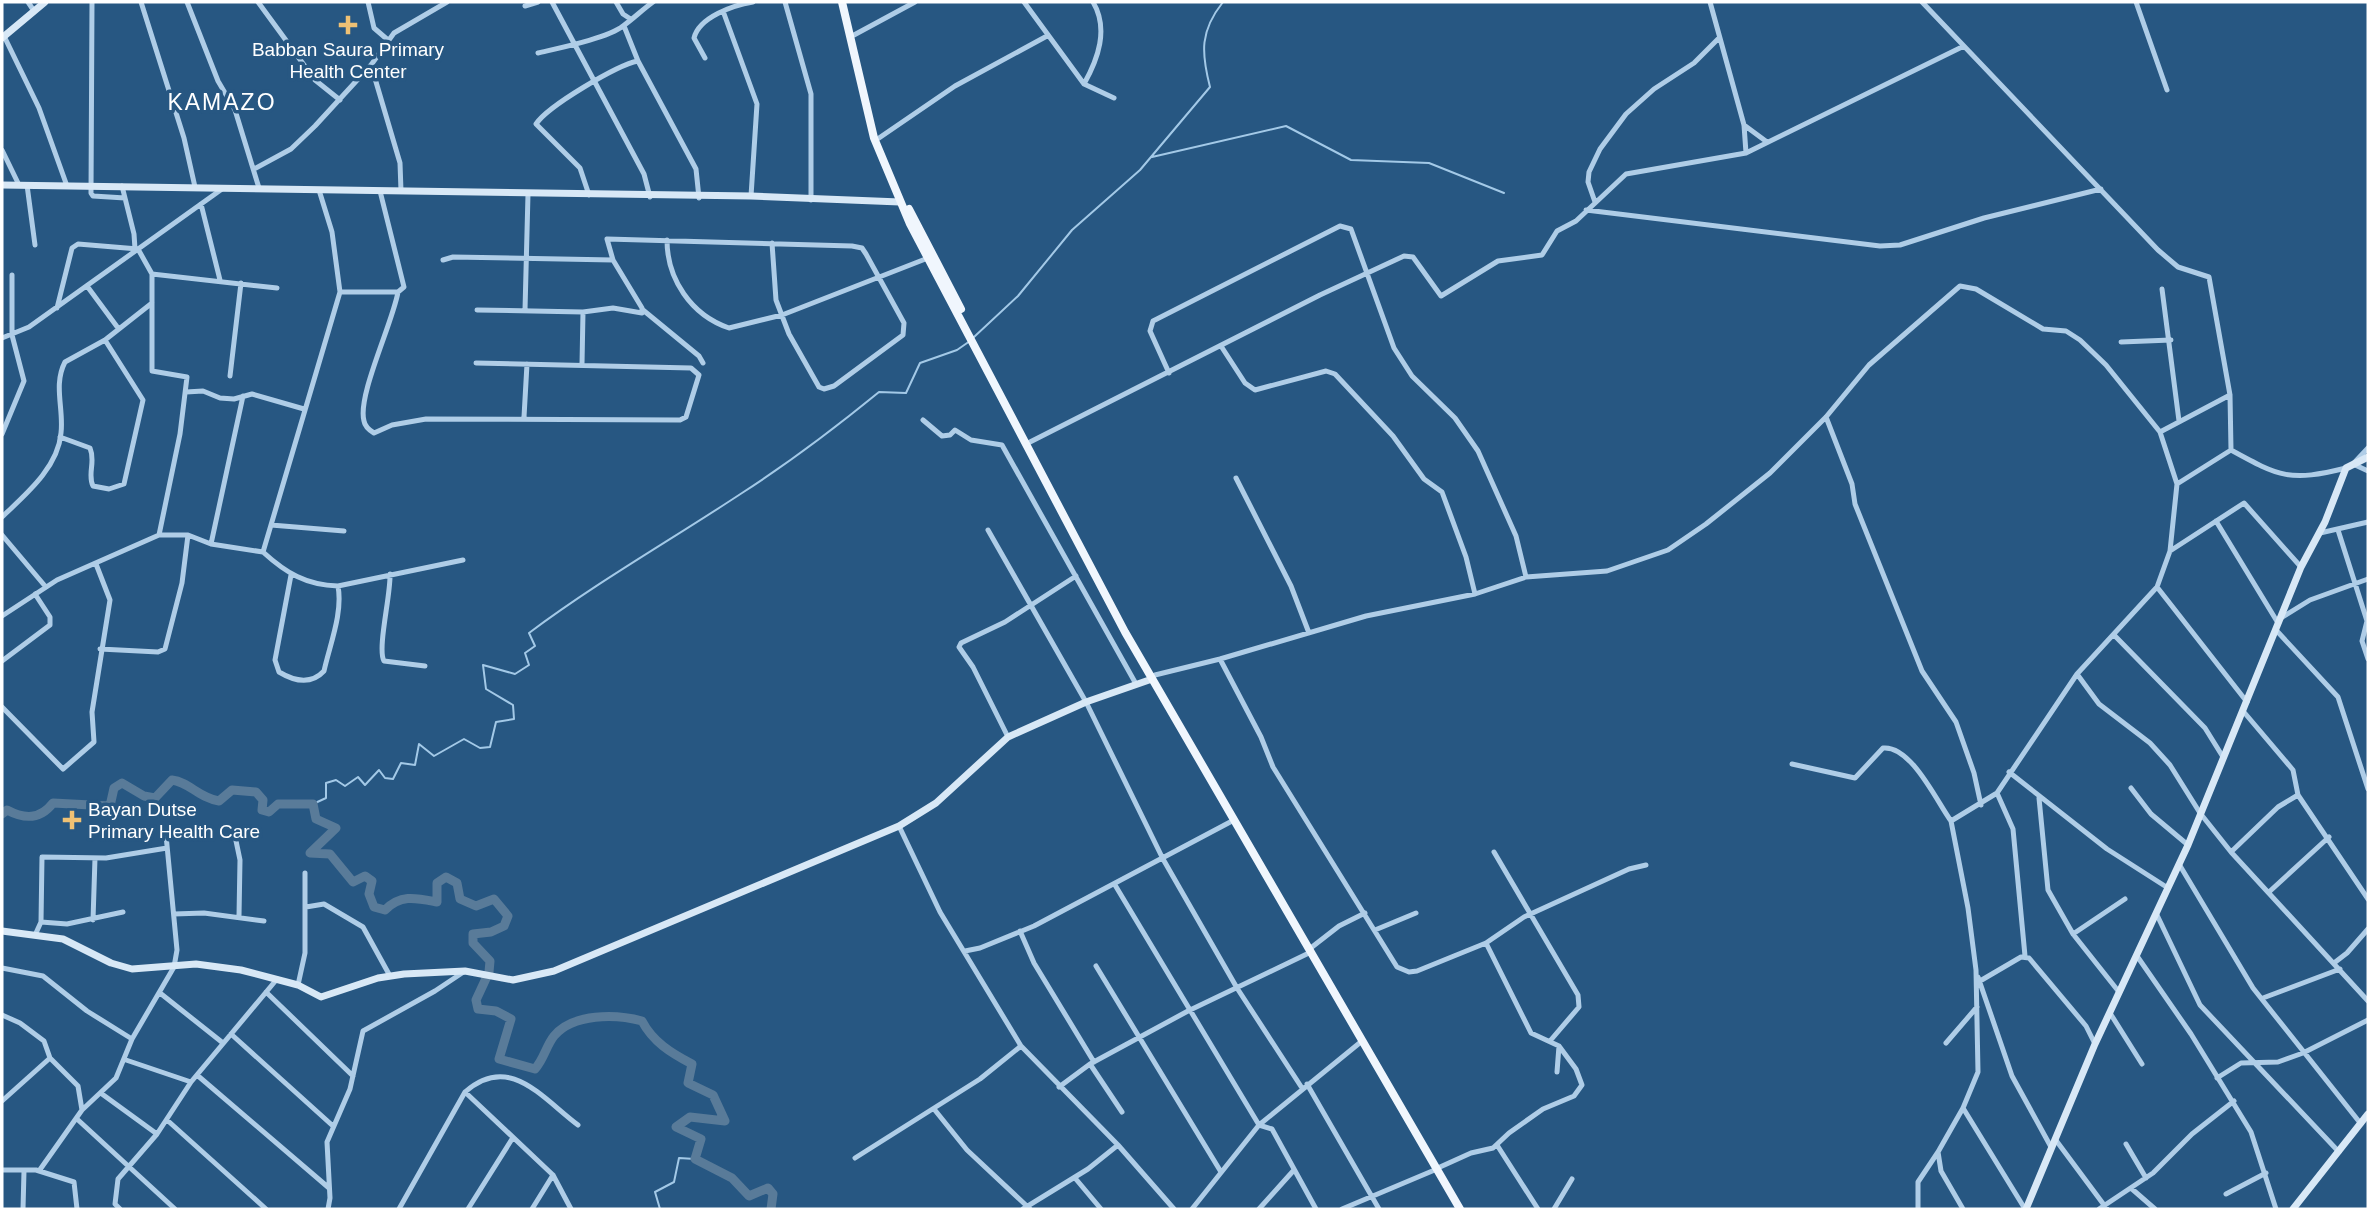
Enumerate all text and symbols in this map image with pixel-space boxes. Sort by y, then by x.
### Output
marker: Babban Saura Primary Health Center [338,15,358,35]
place label: Babban Saura Primary Health Center [252,39,445,82]
district label: KAMAZO [167,89,277,115]
place label: Bayan Dutse Primary Health Care [88,799,260,842]
marker: Bayan Dutse Primary Health Care [62,810,82,830]

